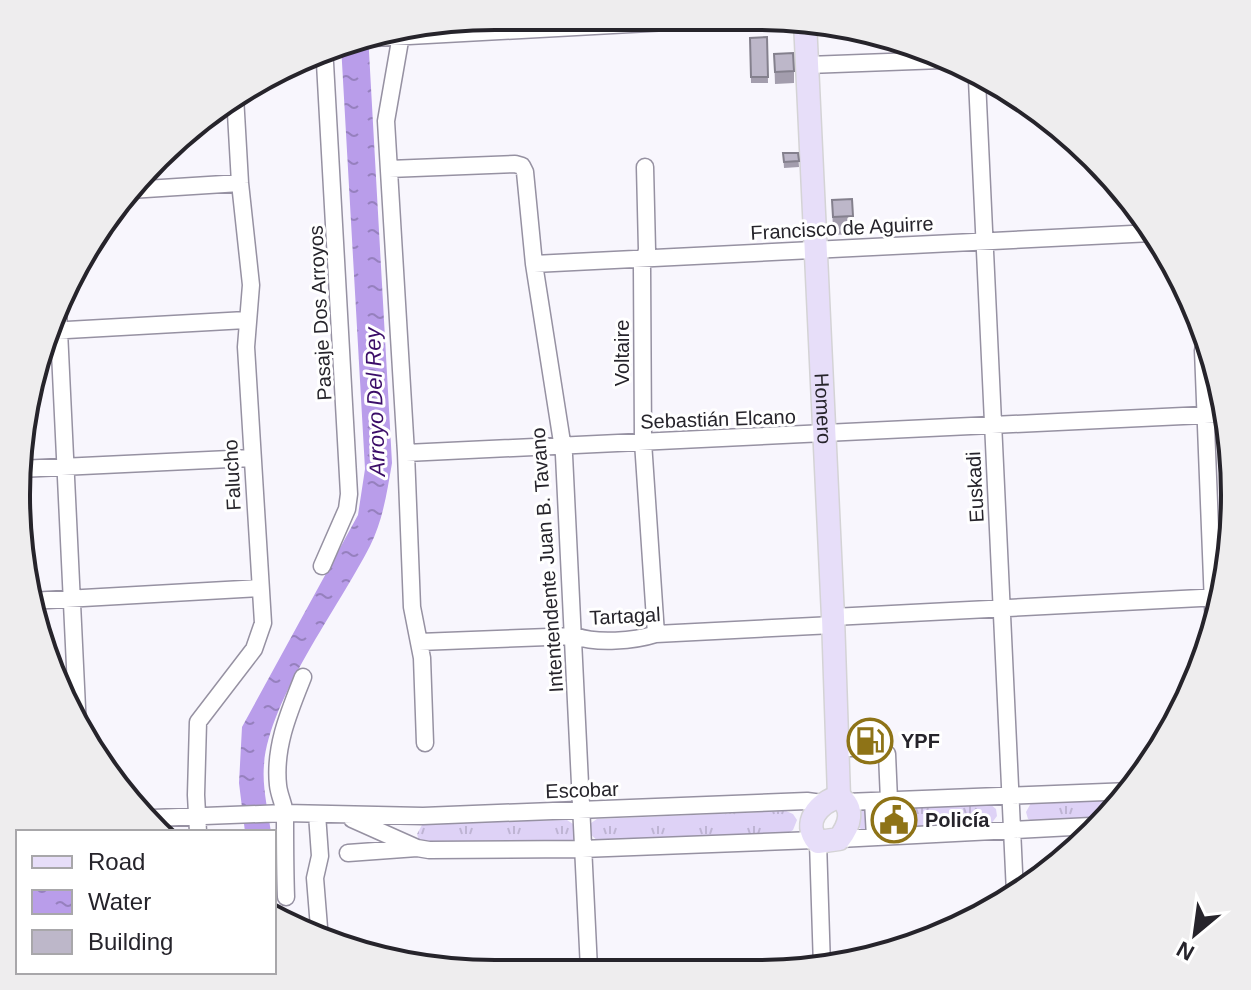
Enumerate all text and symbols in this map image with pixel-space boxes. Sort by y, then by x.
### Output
street label: Francisco de Aguirre [750,212,934,244]
street label: Pasaje Dos Arroyos [304,225,336,401]
street label: Voltaire [611,320,633,386]
water label: Arroyo Del Rey [360,325,390,479]
street label: Homero [811,373,836,445]
street label: Sebastián Elcano [640,405,796,433]
street label: Intentendente Juan B. Tavano [527,427,567,693]
street label: Falucho [219,439,245,511]
street label: Euskadi [962,451,988,523]
street label: Tartagal [589,603,661,629]
fuel station icon: YPF [846,717,894,765]
place label: YPF [901,730,940,752]
street label: Escobar [545,778,619,802]
public building icon: Policía [870,796,918,844]
place label: Policía [925,809,990,831]
legend [16,830,276,974]
text: Road [88,848,145,875]
text: Water [88,888,151,915]
north arrow [1155,894,1235,974]
text: Building [88,928,173,955]
text: N [1173,936,1199,966]

